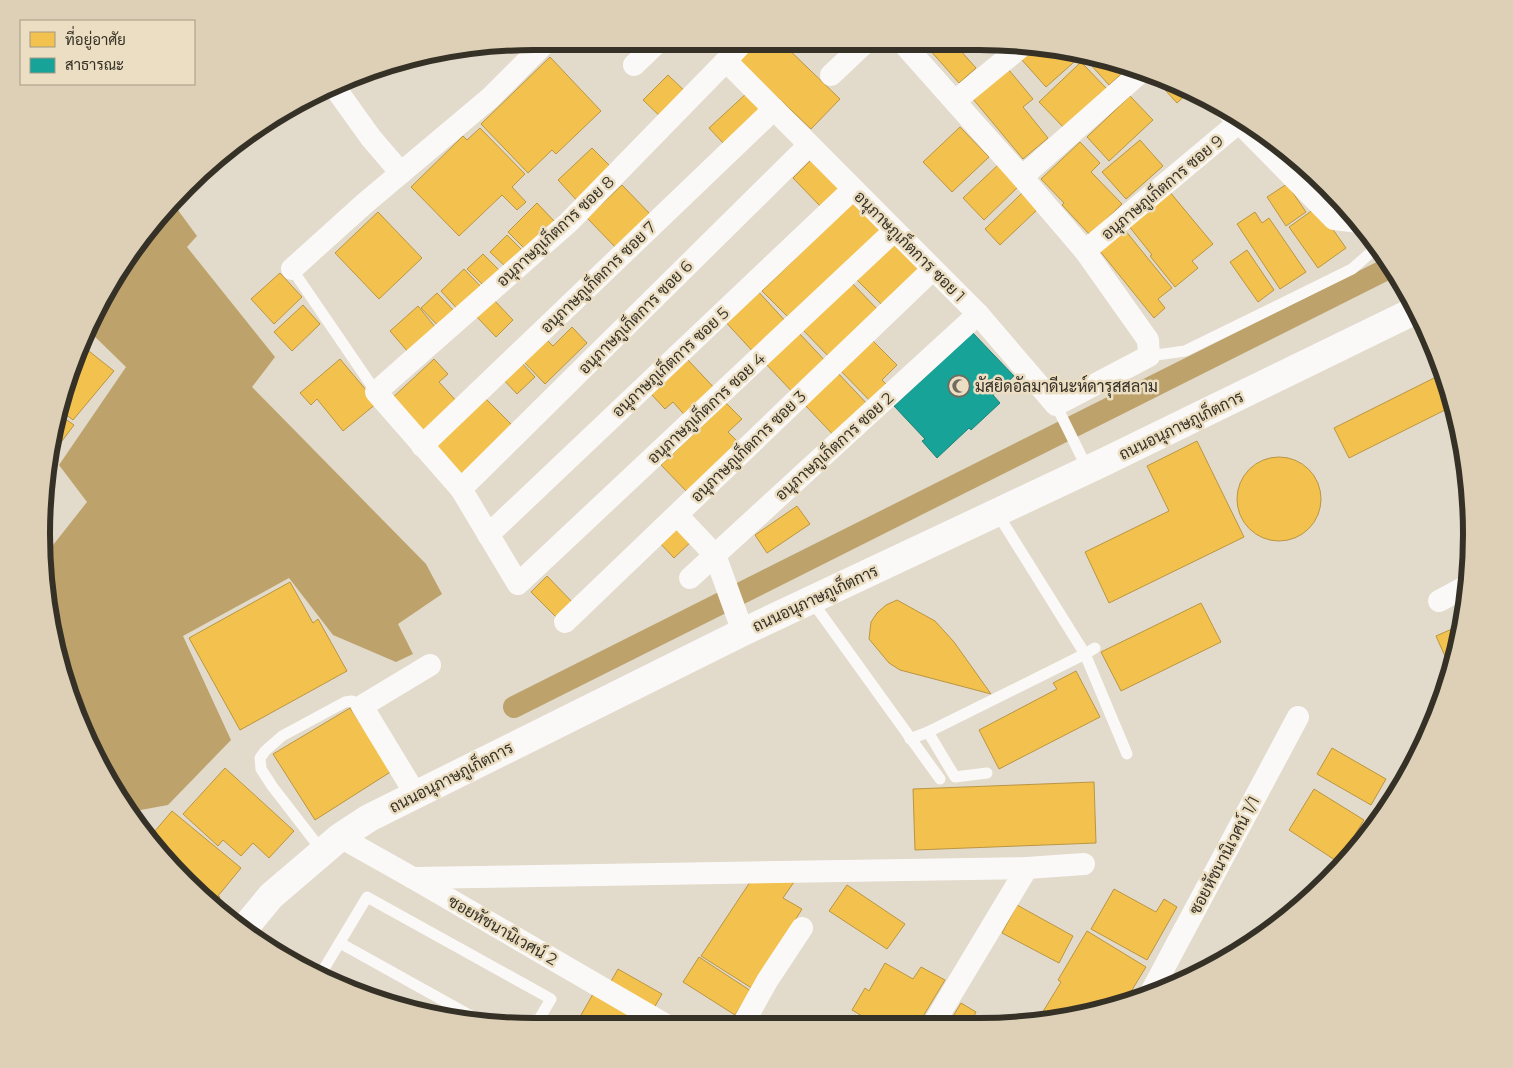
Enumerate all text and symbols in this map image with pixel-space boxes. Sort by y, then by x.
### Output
legend [20,20,195,85]
text: ที่อยู่อาศัย [65,25,126,50]
text: สาธารณะ [65,55,124,74]
street label: อนุภาษภูเก็ตการ ซอย 9 [1095,128,1228,245]
street label: อนุภาษภูเก็ตการ ซอย 8 [490,169,619,292]
street label: อนุภาษภูเก็ตการ ซอย 1 [849,184,972,307]
street label: อนุภาษภูเก็ตการ ซอย 7 [534,215,661,339]
street label: อนุภาษภูเก็ตการ ซอย 6 [572,254,698,380]
street label: อนุภาษภูเก็ตการ ซอย 5 [605,301,734,423]
street label: อนุภาษภูเก็ตการ ซอย 4 [641,346,771,469]
mosque icon: มัสยิดอัลมาดีนะห์ดารุสสลาม [947,374,971,398]
place label: มัสยิดอัลมาดีนะห์ดารุสสลาม [975,374,1158,398]
street label: ถนนอนุภาษภูเก็ตการ [1114,383,1248,466]
street label: อนุภาษภูเก็ตการ ซอย 3 [684,384,811,508]
street label: อนุภาษภูเก็ตการ ซอย 2 [769,385,899,506]
street label: ถนนอนุภาษภูเก็ตการ [748,557,882,638]
street label: ถนนอนุภาษภูเก็ตการ [384,734,517,819]
street label: ซอยหัชนานิเวศน์ 1/1 [1183,792,1264,918]
street label: ซอยหัชนานิเวศน์ 2 [445,889,562,969]

